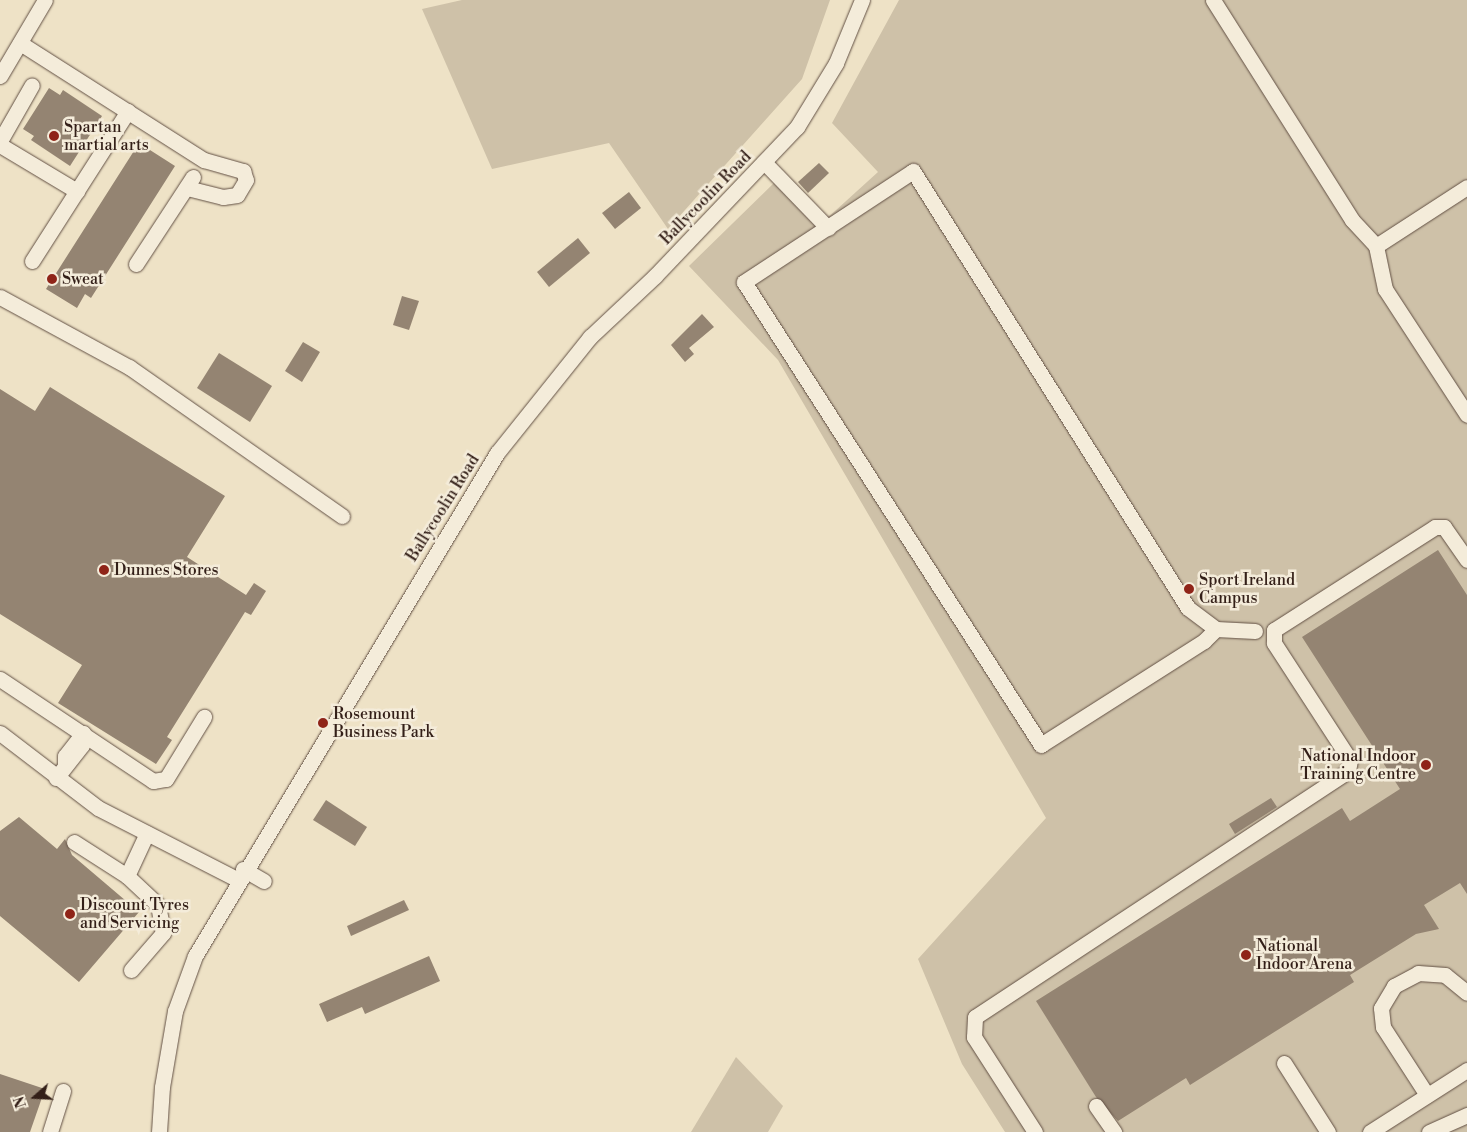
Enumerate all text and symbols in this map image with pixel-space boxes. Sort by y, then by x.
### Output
place label: Spartan martial arts [64,117,149,155]
marker: Spartan martial arts [48,130,60,142]
street label: Ballycoolin Road [657,147,755,249]
place label: Sweat [62,269,104,289]
marker: Sweat [46,273,58,285]
street label: Ballycoolin Road [402,451,484,565]
place label: Dunnes Stores [114,560,219,580]
marker: Dunnes Stores [98,564,110,576]
place label: Sport Ireland Campus [1199,570,1295,608]
marker: Sport Ireland Campus [1183,583,1195,595]
place label: Rosemount Business Park [333,704,434,742]
marker: Rosemount Business Park [317,717,329,729]
place label: National Indoor Training Centre [1300,746,1416,784]
marker: National Indoor Training Centre [1420,759,1432,771]
place label: Discount Tyres and Servicing [80,895,189,933]
marker: Discount Tyres and Servicing [64,908,76,920]
place label: National Indoor Arena [1256,936,1352,974]
marker: National Indoor Arena [1240,949,1252,961]
north arrow [10,1072,60,1122]
text: N [11,1094,31,1110]

